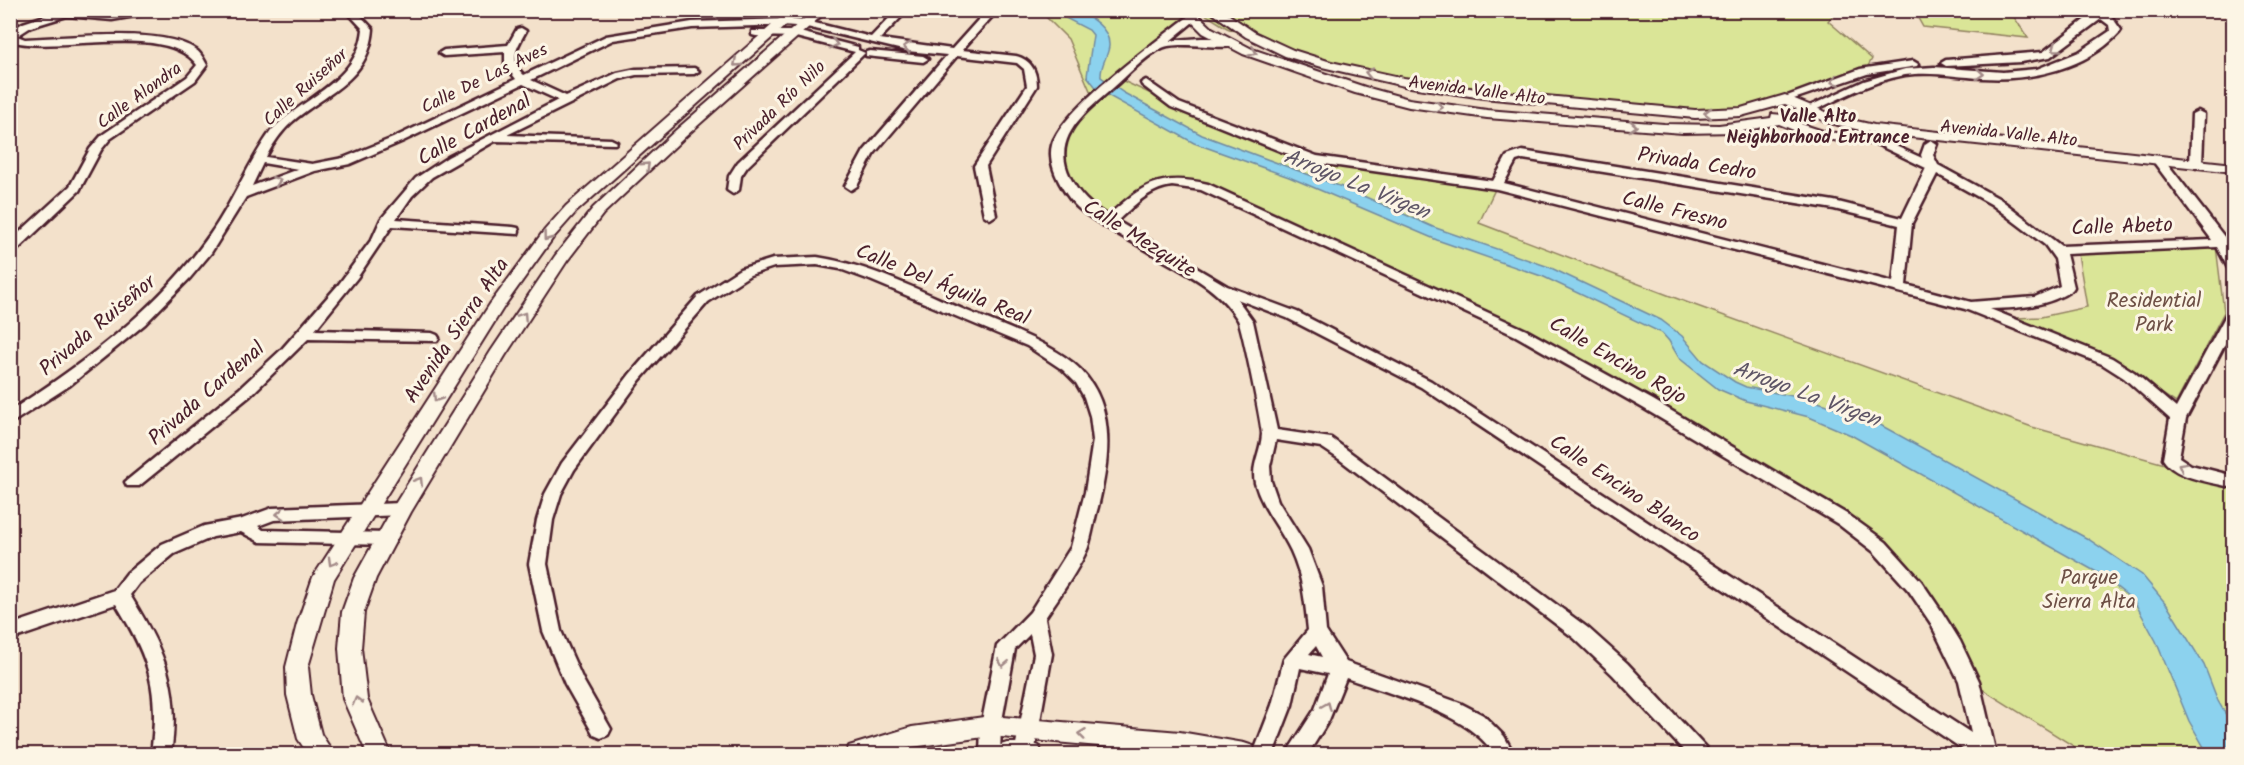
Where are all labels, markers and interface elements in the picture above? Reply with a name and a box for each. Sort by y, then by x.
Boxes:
street label: Calle De Las Aves [416,36,553,123]
one-way arrow [828,36,838,49]
street label: Calle Ruiseñor [257,41,356,134]
one-way arrow [2051,41,2062,52]
one-way arrow [902,42,911,54]
one-way arrow [1246,45,1257,57]
street label: Privada Río Nilo [727,54,833,158]
street label: Calle Alondra [91,55,189,137]
one-way arrow [733,55,744,66]
one-way arrow [1364,67,1374,80]
one-way arrow [1976,67,1985,80]
street label: Avenida Valle Alto [1407,69,1547,114]
one-way arrow [1830,74,1841,87]
street label: Calle Cardenal [412,85,538,175]
one-way arrow [1435,100,1444,112]
district label: Valle Alto Neighborhood Entrance [1727,103,1910,153]
one-way arrow [1703,107,1712,120]
street label: Avenida Valle Alto [1939,113,2079,156]
one-way arrow [1629,119,1638,132]
street label: Privada Cedro [1635,139,1759,190]
water label: Arroyo La Virgen [1278,140,1436,231]
one-way arrow [639,162,650,173]
one-way arrow [271,176,282,189]
street label: Calle Fresno [1618,182,1731,240]
street label: Calle Mezquite [1076,191,1203,288]
street label: Calle Abeto [2071,209,2173,246]
one-way arrow [543,230,554,241]
street label: Calle Del Águila Real [850,235,1034,335]
street label: Avenida Sierra Alta [396,251,518,410]
street label: Privada Ruiseñor [32,266,165,385]
park label: Residential Park [2107,285,2201,342]
street label: Calle Encino Rojo [1542,308,1692,414]
one-way arrow [516,312,528,322]
street label: Privada Cardenal [141,334,273,455]
water label: Arroyo La Virgen [1728,352,1887,439]
one-way arrow [433,391,444,402]
street label: Calle Encino Blanco [1542,426,1706,552]
one-way arrow [2178,462,2188,473]
one-way arrow [412,476,423,487]
one-way arrow [276,507,285,520]
one-way arrow [328,556,340,566]
park label: Parque Sierra Alta [2042,562,2136,619]
one-way arrow [997,657,1010,667]
one-way arrow [351,696,364,706]
one-way arrow [1320,701,1332,712]
one-way arrow [1078,728,1087,741]

